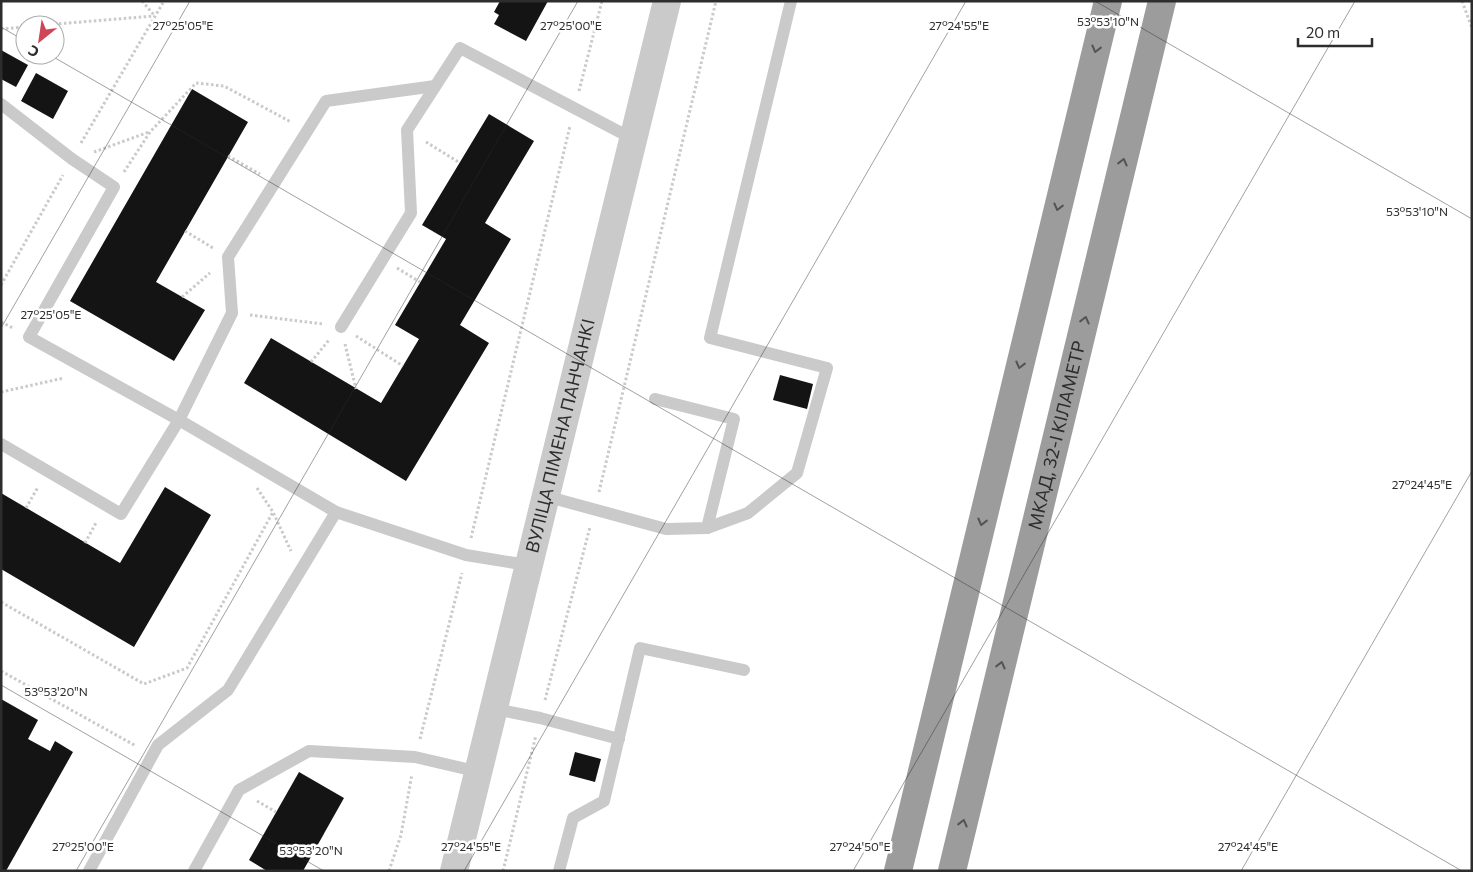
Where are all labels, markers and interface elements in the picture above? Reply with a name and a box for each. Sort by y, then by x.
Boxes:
text: 53°53'10"N [1077,14,1139,28]
north arrow [15,15,65,65]
scale bar [1298,15,1372,47]
text: 27°25'05"E [153,18,213,32]
text: 27°25'00"E [540,18,602,32]
text: 27°24'55"E [929,18,989,32]
text: 20 m [1306,23,1340,41]
text: С [25,42,42,61]
one-way arrow [1092,44,1102,52]
one-way arrow [1117,158,1128,167]
one-way arrow [1053,202,1064,211]
text: 53°53'10"N [1386,204,1448,218]
text: 27°25'05"E [21,307,81,321]
street label: ВУЛІЦА ПІМЕНА ПАНЧАНКІ [520,316,599,555]
one-way arrow [1079,316,1090,325]
street label: МКАД, 32-І КІЛАМЕТР [1023,339,1090,532]
one-way arrow [1015,360,1026,369]
text: 27°24'45"E [1392,477,1452,491]
one-way arrow [977,518,988,527]
one-way arrow [995,661,1006,670]
text: 53°53'20"N [24,684,88,698]
one-way arrow [957,819,968,828]
text: 27°25'00"E [52,839,114,853]
text: 27°24'55"E [441,839,501,853]
text: 27°24'50"E [829,839,891,853]
text: 27°24'45"E [1218,839,1278,853]
text: 53°53'20"N [279,843,343,857]

